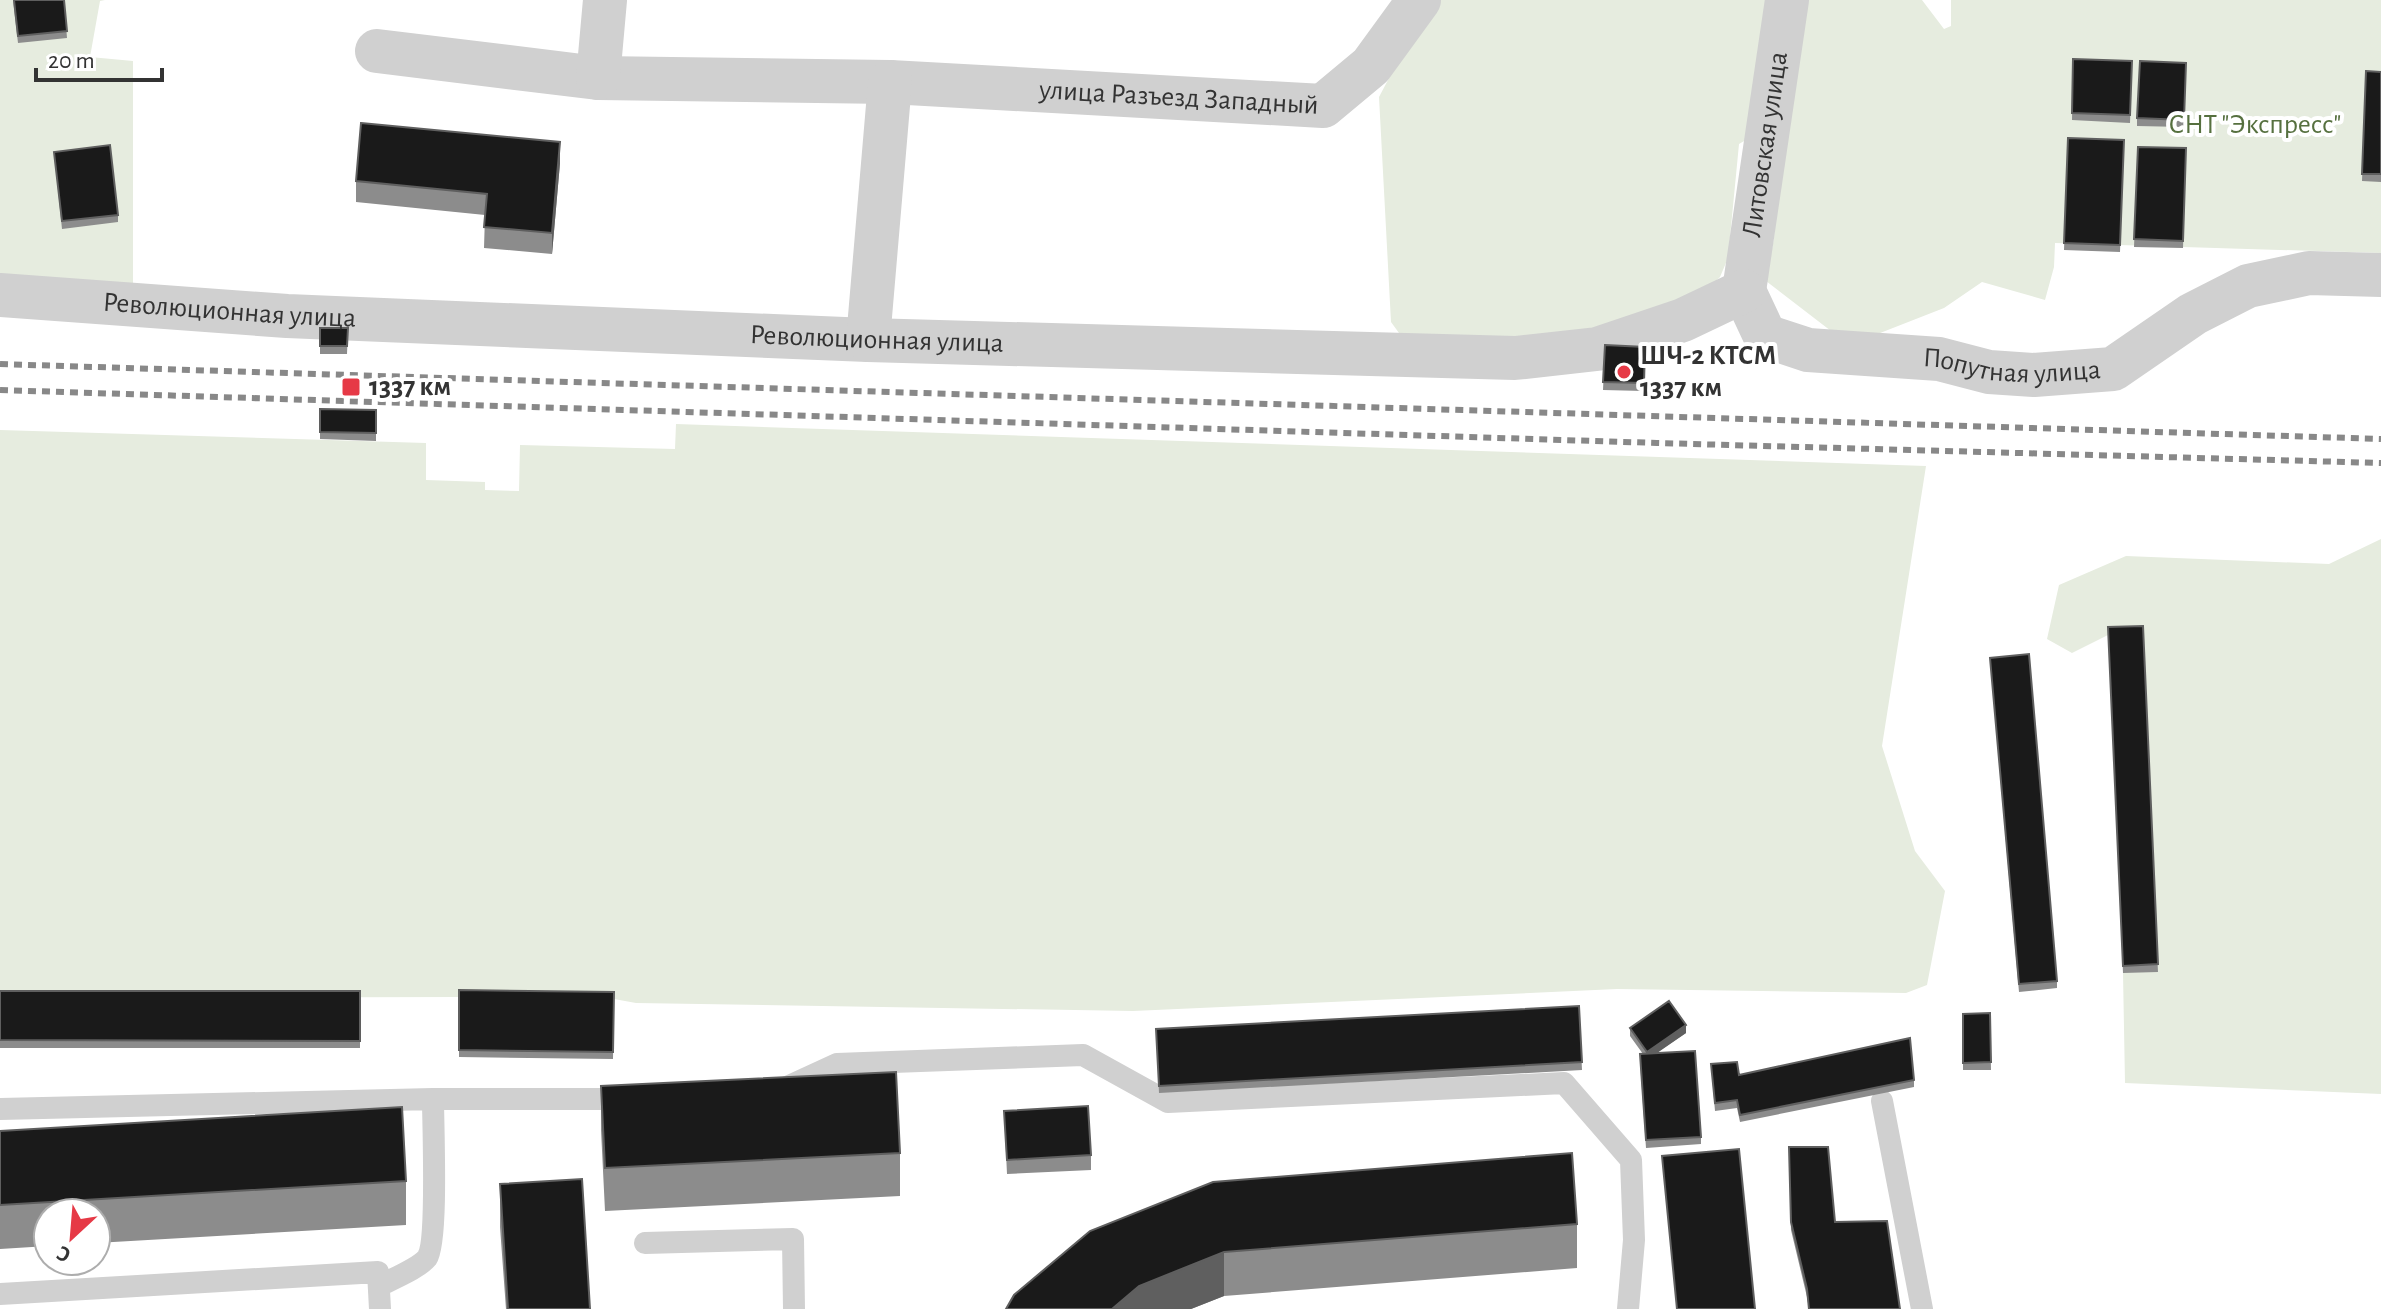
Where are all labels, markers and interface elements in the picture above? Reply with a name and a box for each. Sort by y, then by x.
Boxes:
scale bar [36,32,162,82]
text: 20 m [48,49,95,73]
street label: Литовская улица [1738,50,1793,239]
street label: улица Разъезд Западный [1037,76,1319,120]
park label: СНТ "Экспресс" [2169,111,2341,139]
street label: Революционная улица [102,289,357,333]
street label: Революционная улица [749,321,1004,358]
place label: ШЧ-2 КТСМ 1337 км [1640,342,1777,402]
street label: Попутная улица [1922,344,2102,389]
marker: ШЧ-2 КТСМ 1337 км [1615,363,1633,381]
place label: 1337 км [369,373,451,401]
marker: 1337 км [340,376,362,398]
north arrow [32,1197,112,1277]
text: С [53,1242,74,1267]

